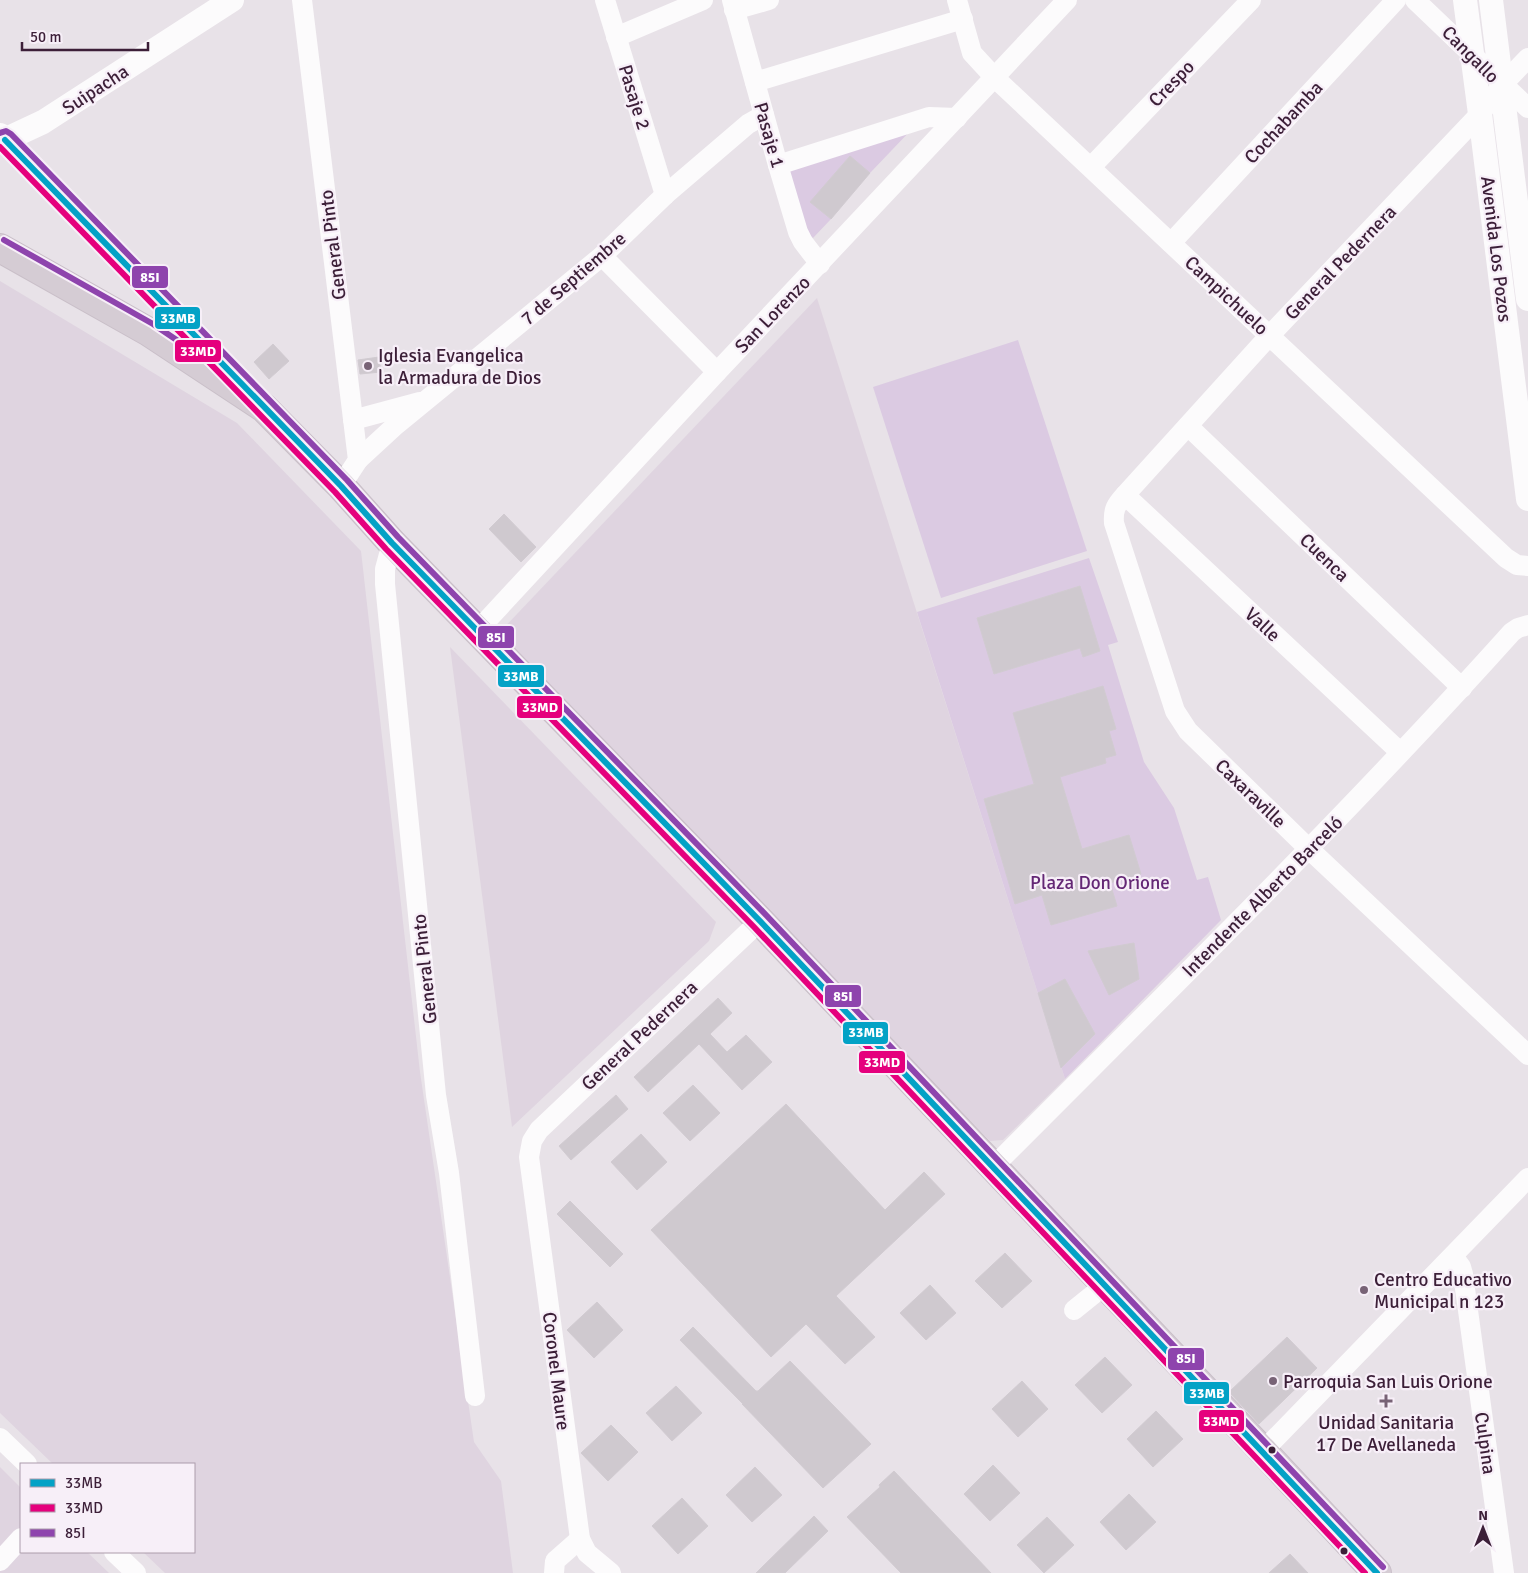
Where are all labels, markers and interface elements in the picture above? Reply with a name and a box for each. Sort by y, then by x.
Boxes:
scale bar [22,20,149,52]
street label: Cangallo [1436,21,1504,89]
text: 50 m [30,28,61,46]
street label: Crespo [1144,55,1200,112]
street label: Suipacha [58,59,133,120]
street label: Pasaje 2 [613,62,655,133]
street label: Cochabamba [1239,76,1328,169]
street label: Pasaje 1 [748,100,790,171]
street label: Avenida Los Pozos [1475,175,1517,323]
street label: General Pinto [314,188,352,301]
street label: General Pedernera [1280,200,1402,325]
street label: 7 de Septiembre [516,227,631,331]
street label: Campichuelo [1179,251,1273,341]
line badge: 85I [131,265,169,289]
text: 85I [140,269,160,286]
street label: San Lorenzo [730,271,816,359]
line badge: 33MB [154,306,201,330]
text: 33MB [160,310,196,327]
line badge: 33MD [174,339,222,363]
text: 33MD [180,343,216,360]
place label: Iglesia Evangelica la Armadura de Dios [378,344,541,390]
marker: Iglesia Evangelica la Armadura de Dios [362,360,374,372]
street label: Cuenca [1294,528,1354,587]
street label: Valle [1239,602,1285,647]
line badge: 85I [477,625,515,649]
text: 85I [486,629,506,646]
line badge: 33MB [497,664,545,688]
text: 33MB [503,668,539,685]
line badge: 33MD [516,695,563,719]
text: 33MD [522,699,558,716]
street label: Caxaraville [1210,754,1291,833]
street label: Intendente Alberto Barceló [1177,811,1348,982]
park label: Plaza Don Orione [1030,871,1170,895]
street label: General Pinto [407,913,443,1025]
street label: General Pedernera [576,976,703,1096]
line badge: 85I [824,984,862,1008]
text: 85I [833,988,853,1005]
line badge: 33MB [842,1021,889,1045]
text: 33MB [848,1024,884,1041]
line badge: 33MD [858,1050,906,1074]
text: 33MD [864,1054,900,1071]
place label: Centro Educativo Municipal n 123 [1374,1268,1512,1314]
marker: Centro Educativo Municipal n 123 [1358,1284,1370,1296]
street label: Coronel Maure [537,1311,575,1432]
line badge: 85I [1167,1347,1205,1371]
text: 85I [1176,1350,1196,1367]
place label: Parroquia San Luis Orione [1283,1370,1493,1394]
marker: Parroquia San Luis Orione [1267,1375,1279,1387]
line badge: 33MB [1183,1381,1230,1405]
text: 33MB [1189,1385,1225,1402]
marker: Unidad Sanitaria 17 De Avellaneda [1379,1394,1393,1408]
line badge: 33MD [1198,1409,1245,1433]
street label: Culpina [1469,1410,1501,1476]
place label: Unidad Sanitaria 17 De Avellaneda [1316,1411,1456,1457]
text: 33MD [1203,1413,1239,1430]
unlabelled marker [1267,1445,1277,1455]
legend [20,1463,195,1553]
text: 33MB [65,1474,102,1492]
text: 33MD [65,1499,103,1517]
north arrow [1458,1503,1508,1553]
text: N [1478,1507,1488,1524]
text: 85I [65,1524,86,1542]
unlabelled marker [1339,1546,1349,1556]

